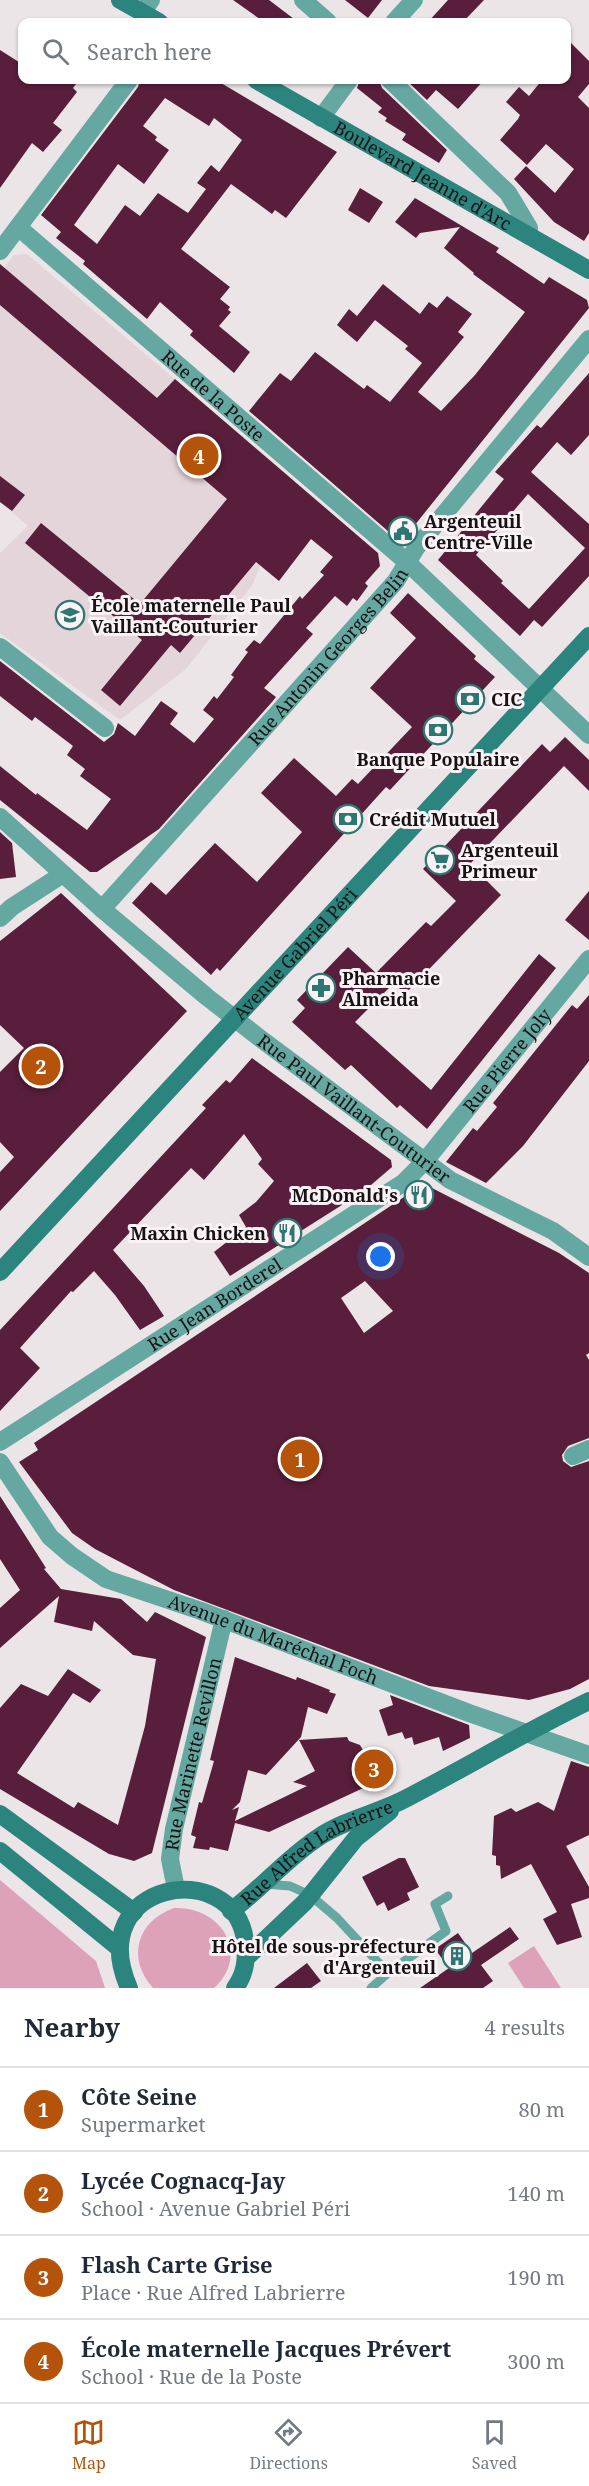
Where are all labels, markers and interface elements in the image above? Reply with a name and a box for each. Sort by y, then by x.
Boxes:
search box [18,18,571,84]
icon: search [39,35,72,68]
text: Search here [87,36,212,66]
street label: Boulevard Jeanne d'Arc [329,115,516,235]
street label: Rue de la Poste [157,344,270,447]
pin: 4 [180,434,218,478]
place label: Argenteuil Centre-Ville [424,509,533,554]
public building icon: Argenteuil Centre-Ville [387,515,419,547]
street label: Rue Antonin Georges Belin [242,563,414,750]
place label: École maternelle Paul Vaillant-Couturier [91,593,291,638]
school or university icon: École maternelle Paul Vaillant-Couturier [54,599,86,631]
bank icon: CIC [454,683,486,715]
place label: CIC [491,687,522,711]
bank icon: Banque Populaire [422,714,454,746]
place label: Banque Populaire [357,747,519,771]
bank icon: Crédit Mutuel [332,803,364,835]
place label: Crédit Mutuel [369,807,496,831]
place label: Argenteuil Primeur [461,838,559,883]
supermarket icon: Argenteuil Primeur [424,844,456,876]
street label: Avenue Gabriel Péri [228,882,362,1025]
place label: Pharmacie Almeida [342,966,440,1011]
pharmacy icon: Pharmacie Almeida [305,972,337,1004]
street label: Rue Pierre Joly [457,1002,557,1117]
street label: Rue Paul Vaillant-Couturier [253,1029,456,1189]
pin: 2 [22,1044,60,1088]
restaurant icon: McDonald's [403,1179,435,1211]
place label: McDonald's [292,1183,398,1207]
restaurant icon: Maxin Chicken [271,1217,303,1249]
place label: Maxin Chicken [130,1221,266,1245]
your location [366,1242,395,1271]
street label: Rue Jean Borderel [143,1252,287,1356]
pin: 1 [280,1436,320,1482]
street label: Avenue du Maréchal Foch [165,1589,382,1689]
street label: Rue Marinette Revillon [159,1655,227,1852]
pin: 3 [354,1746,394,1792]
street label: Rue Alfred Labrierre [235,1794,396,1911]
place label: Hôtel de sous-préfecture d'Argenteuil [212,1934,437,1979]
building icon: Hôtel de sous-préfecture d'Argenteuil [441,1940,473,1972]
text: Nearby [24,2009,120,2045]
text: 4 results [485,2014,565,2041]
text: Côte Seine [81,2081,197,2111]
text: 1 [38,2096,49,2123]
text: 80 m [519,2096,565,2123]
text: Supermarket [81,2111,206,2138]
text: Lycée Cognacq-Jay [81,2165,285,2195]
text: 2 [38,2180,49,2207]
text: 140 m [507,2180,565,2207]
text: School · Avenue Gabriel Péri [81,2195,350,2222]
text: Flash Carte Grise [81,2249,273,2279]
text: 3 [38,2264,49,2291]
text: 190 m [507,2264,565,2291]
text: Place · Rue Alfred Labrierre [81,2279,346,2306]
text: École maternelle Jacques Prévert [81,2333,451,2363]
text: 4 [38,2348,49,2375]
text: 300 m [507,2348,565,2375]
text: School · Rue de la Poste [81,2363,302,2390]
tab: Map [72,2416,106,2474]
tab: Directions [250,2416,328,2474]
tab: Saved [472,2416,517,2474]

